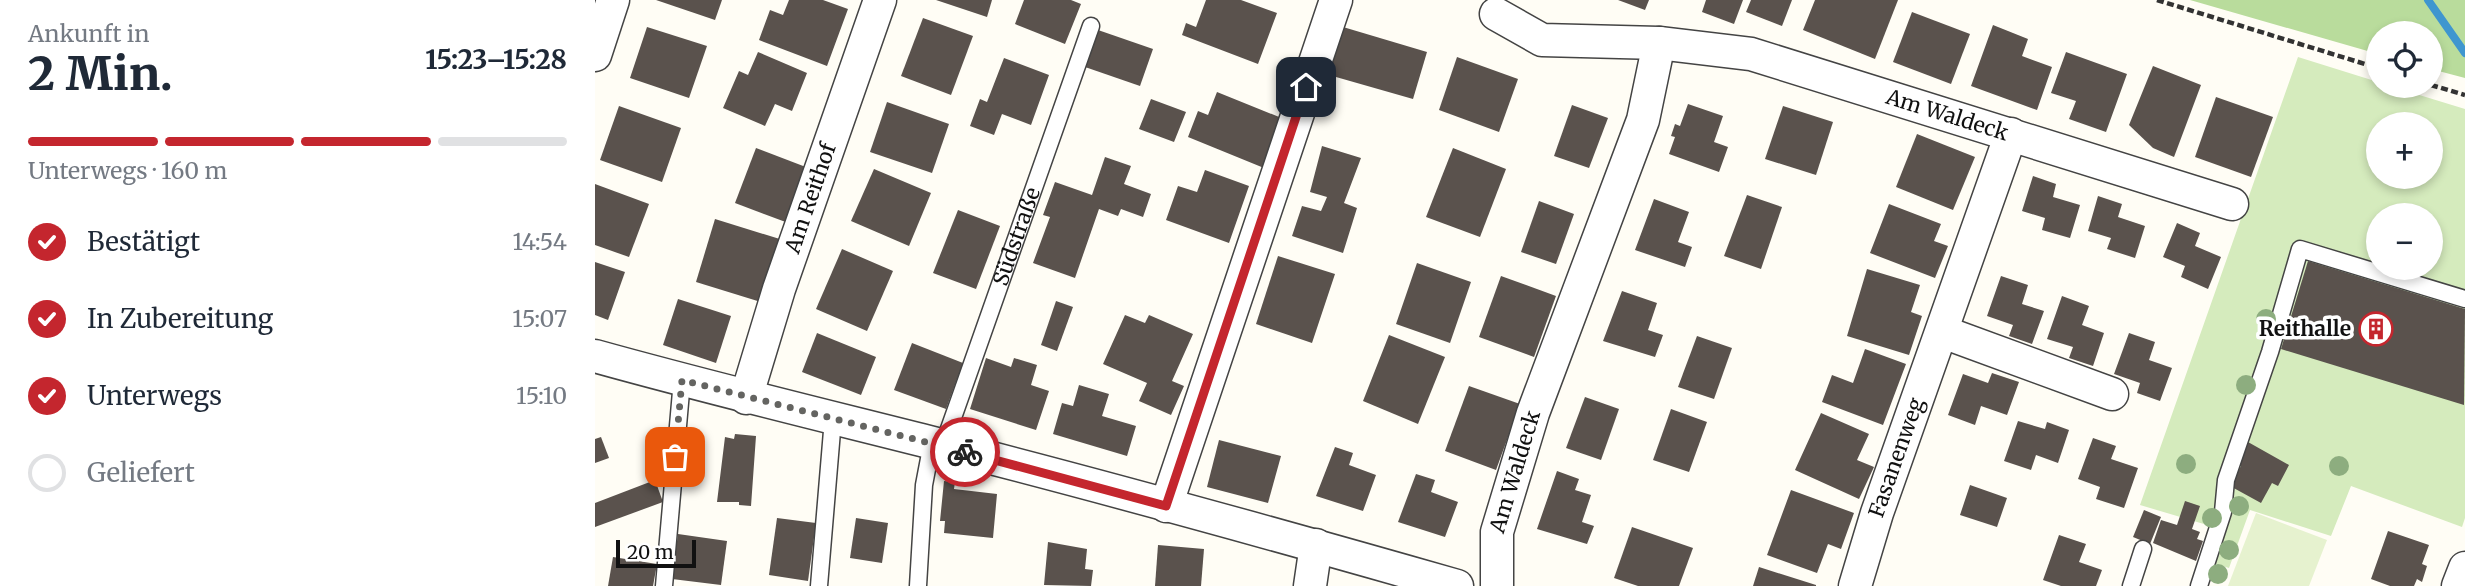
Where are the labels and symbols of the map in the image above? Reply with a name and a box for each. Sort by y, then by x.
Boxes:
pin [1276,57,1336,117]
street label: Am Waldeck [1882,83,2012,147]
street label: Am Reithof [778,139,842,258]
street label: Südstraße [987,184,1046,289]
building icon: Reithalle [2357,310,2395,348]
place label: Reithalle [2259,315,2351,342]
street label: Fasanenweg [1863,394,1930,521]
street label: Am Waldeck [1483,406,1546,537]
courier [930,417,1000,487]
pin [645,427,705,487]
scale bar [616,537,697,569]

